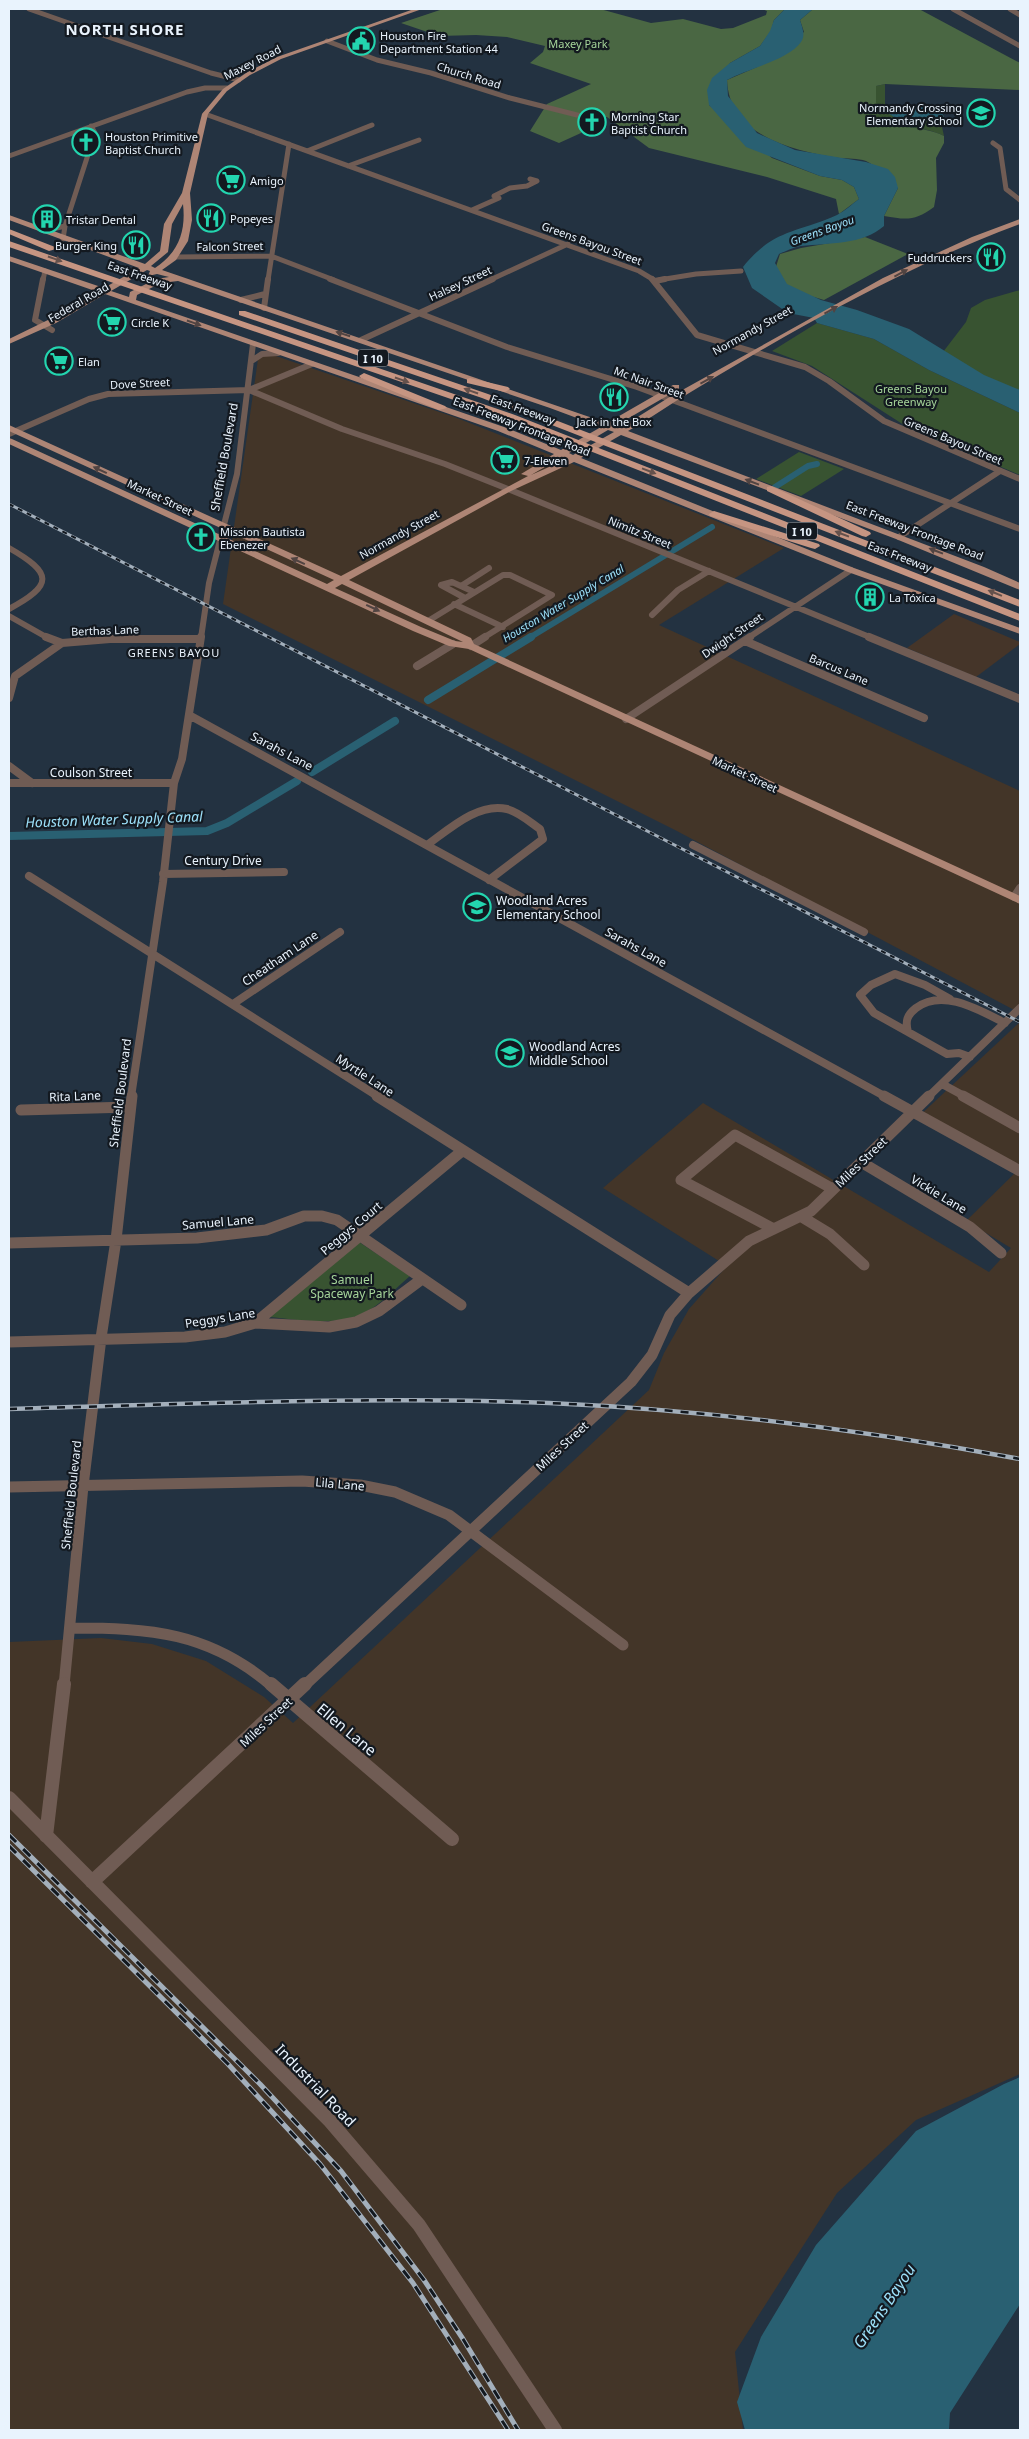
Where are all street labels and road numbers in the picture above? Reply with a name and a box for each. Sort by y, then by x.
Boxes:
street label: Maxey Road [221,41,283,83]
street label: Church Road [435,58,503,92]
street label: Greens Bayou Street [540,218,644,268]
street label: Falcon Street [196,238,264,254]
street label: East Freeway [106,257,174,293]
street label: Halsey Street [426,262,494,304]
street label: Federal Road [45,279,111,325]
street label: Normandy Street [710,302,794,358]
road number: I 10 [358,349,388,366]
street label: Mc Nair Street [612,362,686,402]
street label: Dove Street [110,374,170,392]
street label: East Freeway [489,390,557,428]
street label: East Freeway Frontage Road [451,393,593,459]
street label: Sheffield Boulevard [206,402,242,512]
street label: Greens Bayou Street [901,412,1005,468]
street label: Market Street [125,475,195,519]
street label: East Freeway Frontage Road [845,498,985,562]
street label: Normandy Street [357,506,441,562]
street label: Nimitz Street [606,512,674,552]
road number: I 10 [787,522,817,540]
street label: East Freeway [866,538,934,574]
street label: Dwight Street [699,609,765,661]
street label: Berthas Lane [71,621,139,639]
street label: Barcus Lane [807,650,871,688]
street label: Sarahs Lane [248,727,316,775]
street label: Market Street [710,752,780,796]
street label: Coulson Street [50,764,133,781]
street label: Century Drive [184,852,262,869]
street label: Sarahs Lane [602,923,670,971]
street label: Cheatham Lane [239,926,322,990]
street label: Sheffield Boulevard [105,1038,135,1148]
street label: Myrtle Lane [332,1050,398,1100]
street label: Rita Lane [49,1087,101,1105]
street label: Miles Street [831,1132,891,1191]
street label: Vickie Lane [908,1171,970,1218]
street label: Peggys Court [317,1197,386,1259]
street label: Samuel Lane [181,1210,255,1234]
street label: Peggys Lane [184,1304,257,1332]
street label: Miles Street [532,1417,592,1475]
street label: Sheffield Boulevard [57,1440,85,1550]
street label: Lila Lane [315,1473,366,1495]
street label: Miles Street [236,1693,296,1751]
street label: Ellen Lane [313,1698,381,1760]
street label: Industrial Road [271,2039,361,2131]

